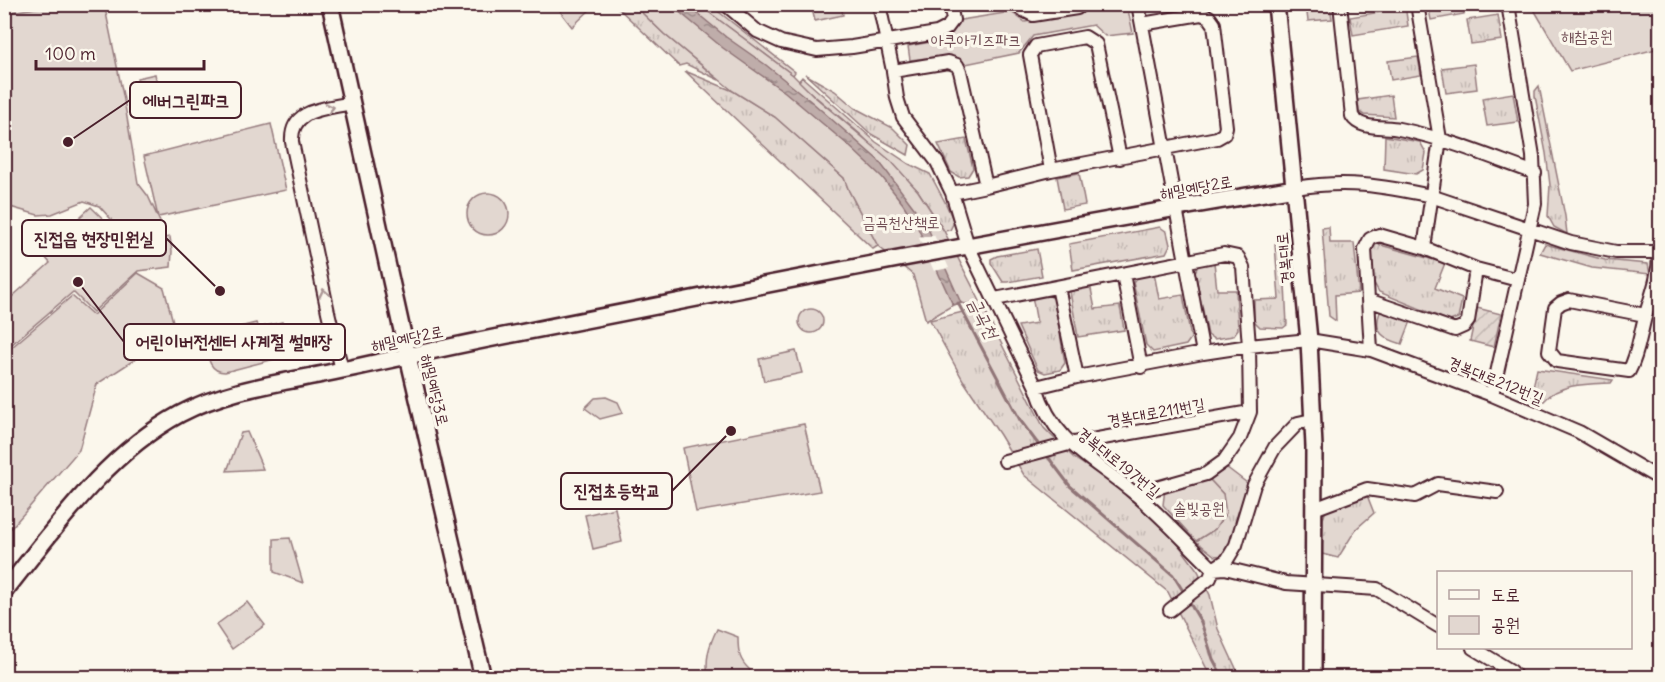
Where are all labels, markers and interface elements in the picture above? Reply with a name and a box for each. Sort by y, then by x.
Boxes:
park label: 해참공원 [1561,26,1613,46]
park label: 아쿠아키즈파크 [931,30,1021,50]
scale bar [36,33,204,71]
text: 100 m [45,42,96,65]
callout: 에버그린파크 [130,82,241,118]
text: 에버그린파크 [143,89,229,112]
one-way arrow [325,102,335,115]
street label: 해밀예당2로 [1158,171,1234,203]
park label: 금곡천산책로 [862,212,940,232]
callout: 진접읍 현장민원실 [22,220,166,256]
text: 진접읍 현장민원실 [34,227,155,250]
street label: 경복대로 [1271,231,1297,285]
one-way arrow [318,288,331,298]
water label: 금곡천 [963,293,1004,344]
street label: 해밀예당2로 [369,321,445,355]
callout: 어린이버전센터 사계절 썰매장 [124,324,345,360]
text: 어린이버전센터 사계절 썰매장 [136,330,333,353]
street label: 해밀예당3로 [416,352,454,428]
street label: 경복대로212번길 [1445,352,1547,408]
street label: 경복대로211번길 [1106,394,1206,430]
street label: 경복대로197번길 [1074,423,1164,502]
callout: 진접초등학교 [561,473,672,509]
text: 진접초등학교 [574,479,660,502]
park label: 솔빛공원 [1173,498,1225,518]
legend [1437,571,1632,649]
text: 도로 [1491,583,1520,606]
text: 공원 [1491,613,1520,636]

